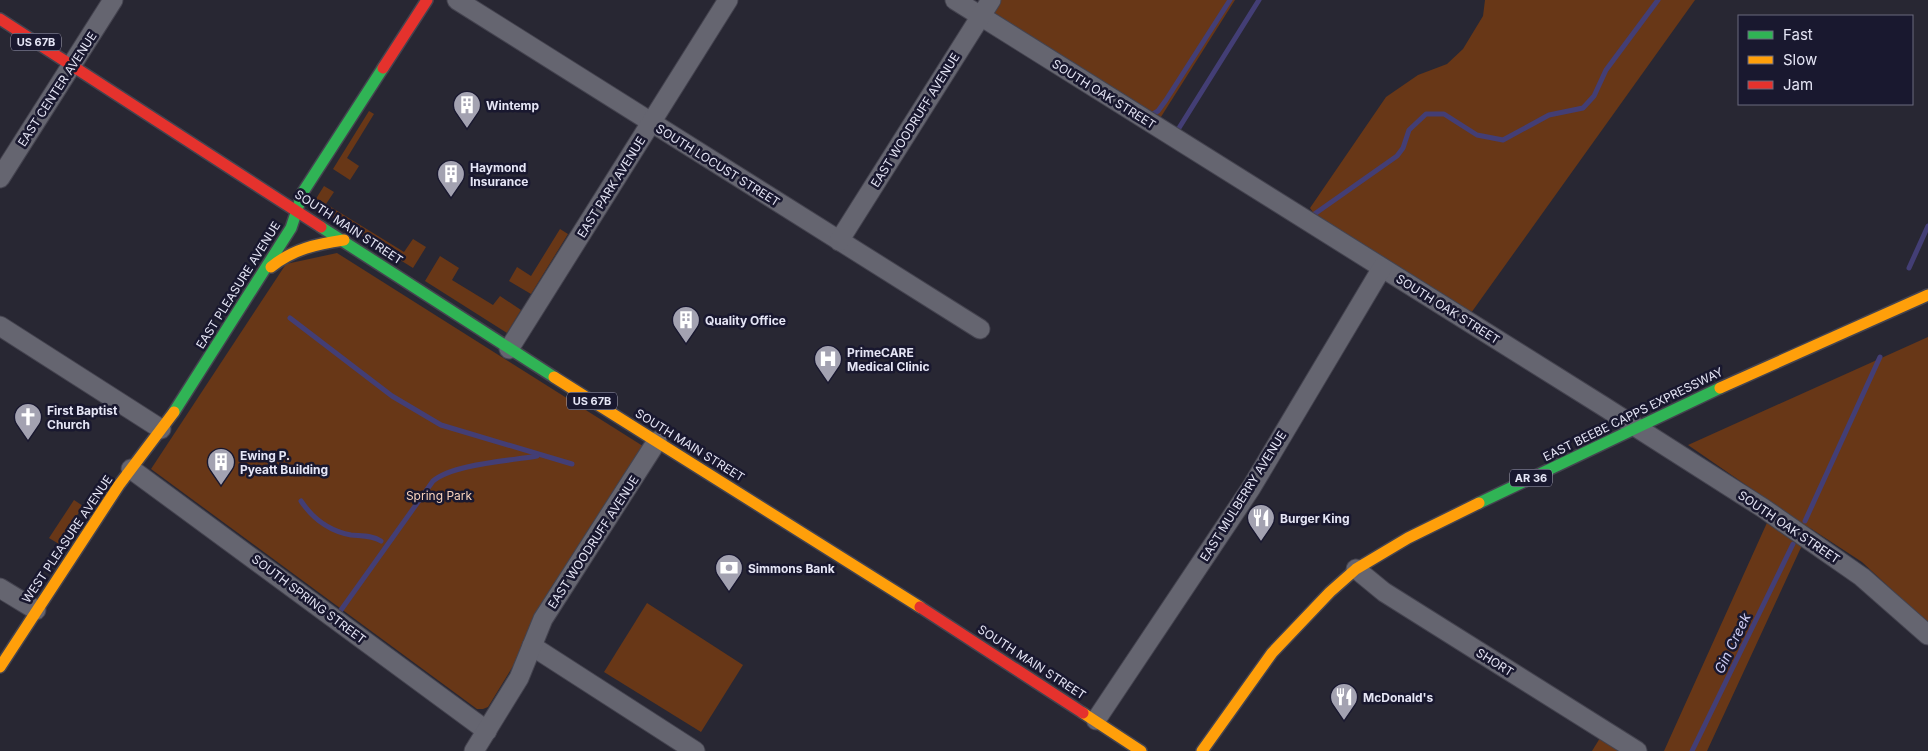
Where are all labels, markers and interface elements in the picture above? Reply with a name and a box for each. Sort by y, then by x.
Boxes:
legend [1738,15,1913,105]
text: Fast [1783,25,1813,44]
street label: EAST CENTER AVENUE [14,29,100,149]
road number: US 67B [11,34,61,51]
street label: EAST WOODRUFF AVENUE [867,50,963,190]
text: Slow [1783,50,1817,69]
street label: SOUTH OAK STREET [1049,56,1159,132]
text: Jam [1783,75,1813,94]
building icon: Wintemp [452,90,482,129]
place label: Wintemp [486,98,540,113]
street label: SOUTH LOCUST STREET [653,121,783,209]
street label: EAST PARK AVENUE [574,134,648,240]
building icon: Haymond Insurance [436,159,466,198]
place label: Haymond Insurance [470,160,528,189]
street label: SOUTH MAIN STREET [292,186,406,268]
street label: EAST PLEASURE AVENUE [193,219,283,351]
street label: SOUTH OAK STREET [1393,271,1503,347]
building icon: Quality Office [671,305,701,344]
place label: Quality Office [705,313,786,328]
hospital icon: PrimeCARE Medical Clinic [813,344,843,383]
place label: PrimeCARE Medical Clinic [847,345,930,374]
street label: EAST BEEBE CAPPS EXPRESSWAY [1541,364,1725,464]
road number: US 67B [567,392,617,410]
church icon: First Baptist Church [13,402,43,441]
place label: First Baptist Church [47,403,118,432]
street label: SOUTH MAIN STREET [633,405,748,485]
street label: EAST MULBERRY AVENUE [1197,428,1289,564]
building icon: Ewing P. Pyeatt Building [206,447,236,486]
place label: Ewing P. Pyeatt Building [240,448,328,477]
road number: AR 36 [1510,469,1552,486]
street label: WEST PLEASURE AVENUE [19,472,115,606]
street label: EAST WOODRUFF AVENUE [544,473,642,611]
street label: SOUTH OAK STREET [1735,487,1843,567]
park label: Spring Park [406,488,472,503]
restaurant icon: Burger King [1246,503,1276,542]
place label: Burger King [1280,511,1350,526]
street label: SOUTH SPRING STREET [249,551,369,647]
bank icon: Simmons Bank [714,553,744,592]
place label: Simmons Bank [748,561,835,576]
water label: Gin Creek [1710,610,1754,676]
street label: SOUTH MAIN STREET [975,621,1089,703]
street label: SHORT [1474,645,1517,679]
restaurant icon: McDonald's [1329,682,1359,721]
place label: McDonald's [1363,690,1433,705]

